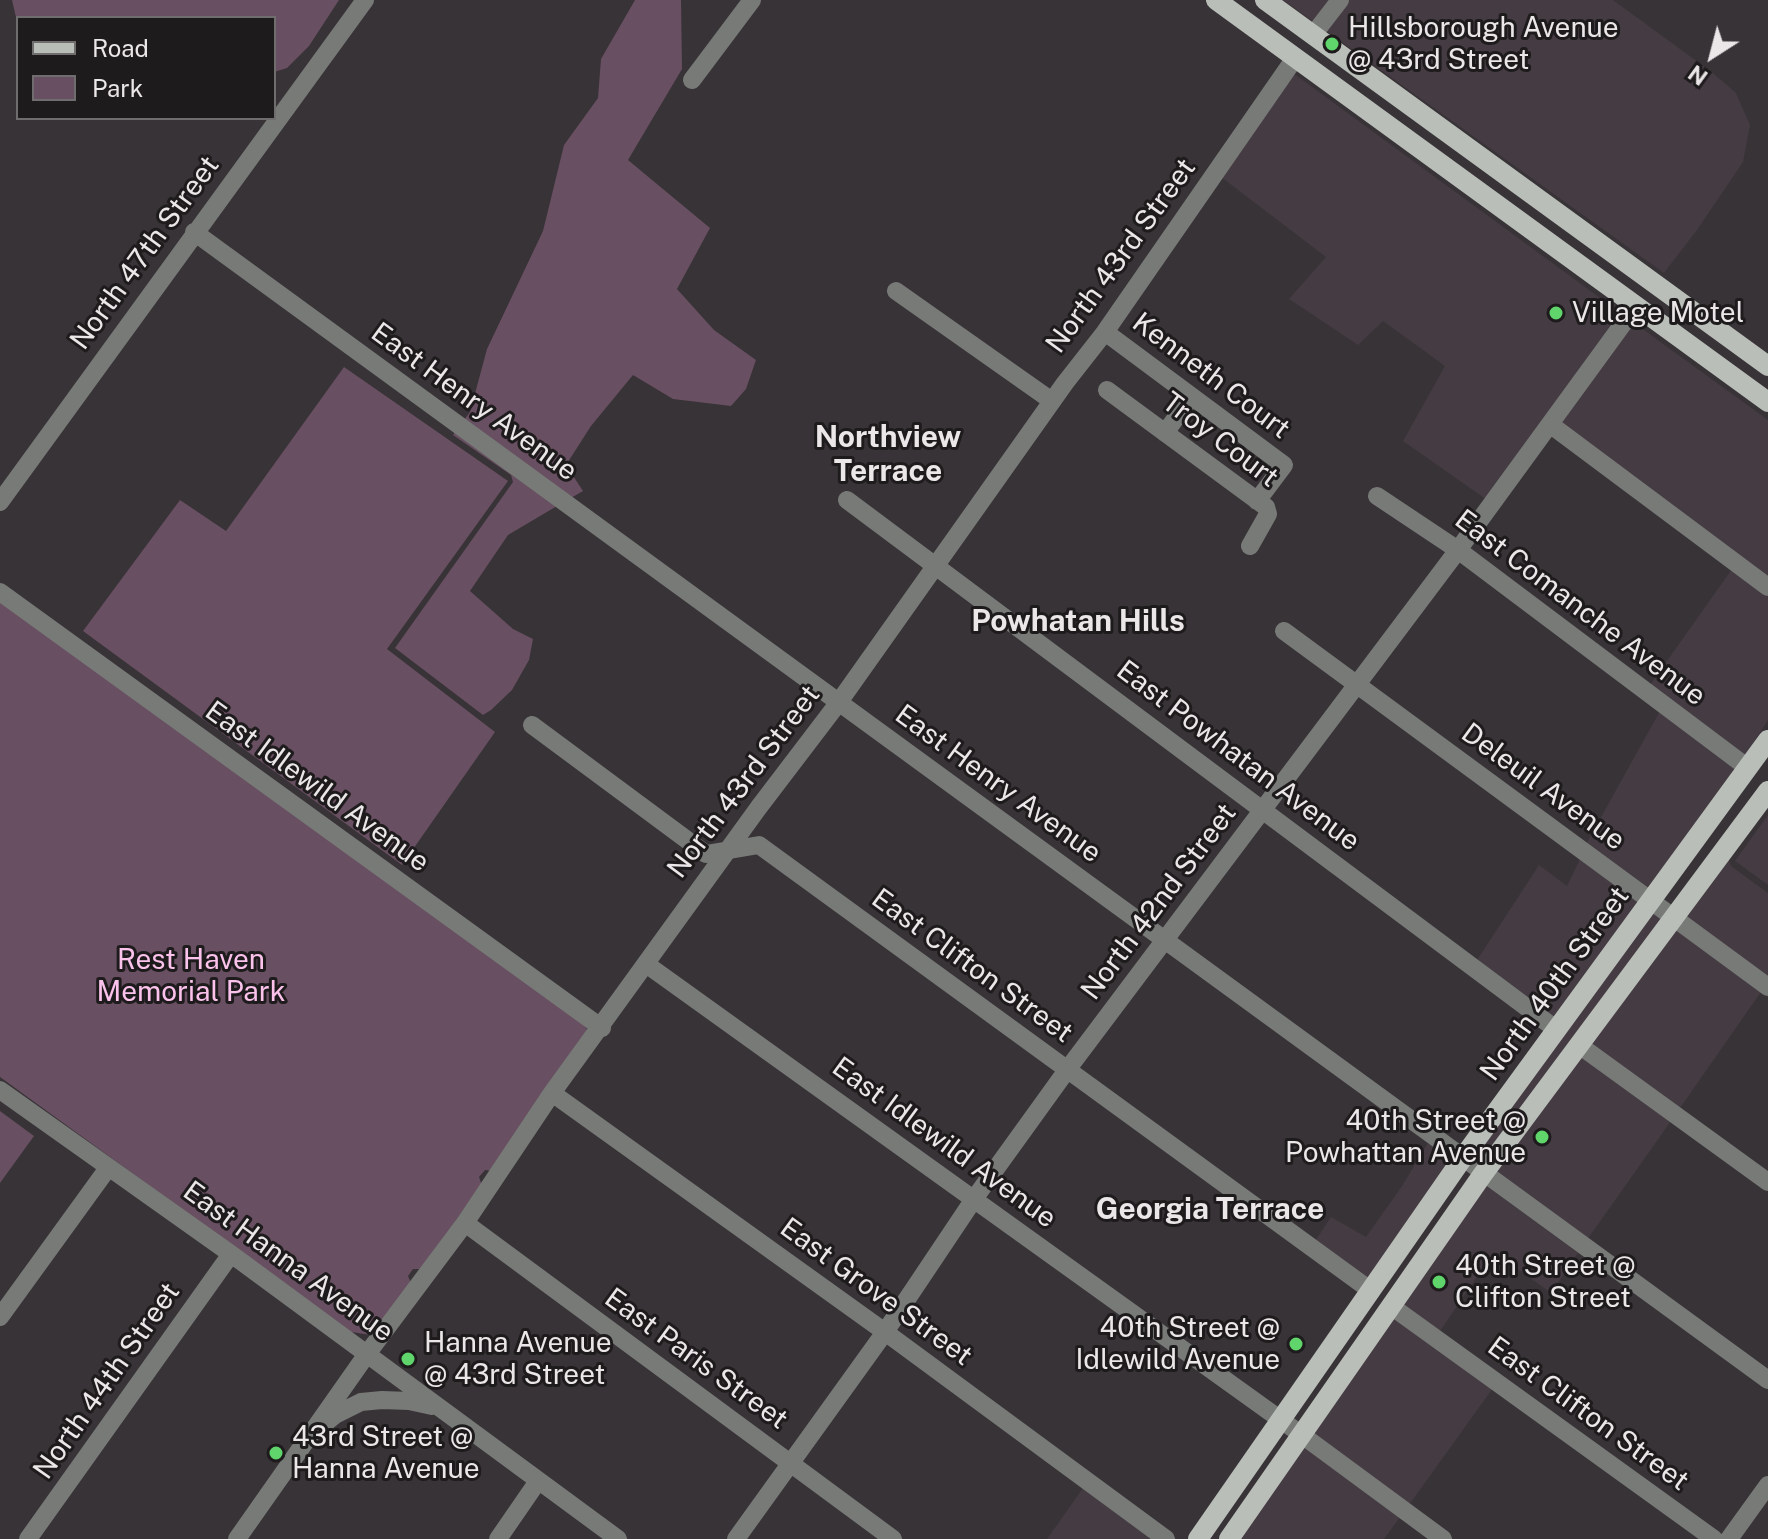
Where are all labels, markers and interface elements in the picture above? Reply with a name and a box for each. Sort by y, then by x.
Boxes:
place label: Hillsborough Avenue @ 43rd Street [1348,11,1619,77]
legend [16,16,276,120]
north arrow [1672,16,1752,96]
text: Road [92,34,149,62]
marker: Hillsborough Avenue @ 43rd Street [1323,35,1341,53]
text: N [1683,60,1712,91]
text: Park [92,74,143,102]
street label: North 47th Street [63,150,227,356]
street label: North 43rd Street [1039,152,1203,360]
place label: Village Motel [1572,296,1744,330]
marker: Village Motel [1547,304,1565,322]
street label: Kenneth Court [1126,306,1296,446]
street label: East Henry Avenue [364,316,584,488]
street label: Troy Court [1155,385,1285,495]
district label: Northview Terrace [815,420,961,490]
street label: East Comanche Avenue [1448,503,1712,713]
district label: Powhatan Hills [971,604,1185,640]
street label: East Powhatan Avenue [1110,654,1366,858]
street label: North 43rd Street [661,679,827,885]
street label: East Idlewild Avenue [198,694,436,880]
street label: East Henry Avenue [888,698,1108,870]
street label: Deleuil Avenue [1455,716,1631,858]
street label: North 42nd Street [1074,797,1244,1007]
street label: North 40th Street [1473,880,1637,1088]
street label: East Clifton Street [865,882,1079,1050]
park label: Rest Haven Memorial Park [97,943,285,1009]
street label: East Idlewild Avenue [825,1050,1063,1236]
place label: 40th Street @ Powhattan Avenue [1285,1104,1526,1170]
marker: 40th Street @ Powhattan Avenue [1533,1128,1551,1146]
street label: East Hanna Avenue [176,1174,400,1350]
district label: Georgia Terrace [1096,1192,1324,1228]
street label: East Grove Street [773,1211,979,1373]
place label: 40th Street @ Clifton Street [1455,1249,1635,1315]
marker: 40th Street @ Clifton Street [1430,1273,1448,1291]
street label: North 44th Street [27,1276,187,1486]
street label: East Paris Street [598,1281,794,1437]
place label: 40th Street @ Idlewild Avenue [1076,1311,1280,1377]
place label: Hanna Avenue @ 43rd Street [424,1326,612,1392]
street label: East Clifton Street [1481,1330,1695,1498]
marker: 40th Street @ Idlewild Avenue [1287,1335,1305,1353]
marker: Hanna Avenue @ 43rd Street [399,1350,417,1368]
place label: 43rd Street @ Hanna Avenue [292,1420,480,1486]
marker: 43rd Street @ Hanna Avenue [267,1444,285,1462]

